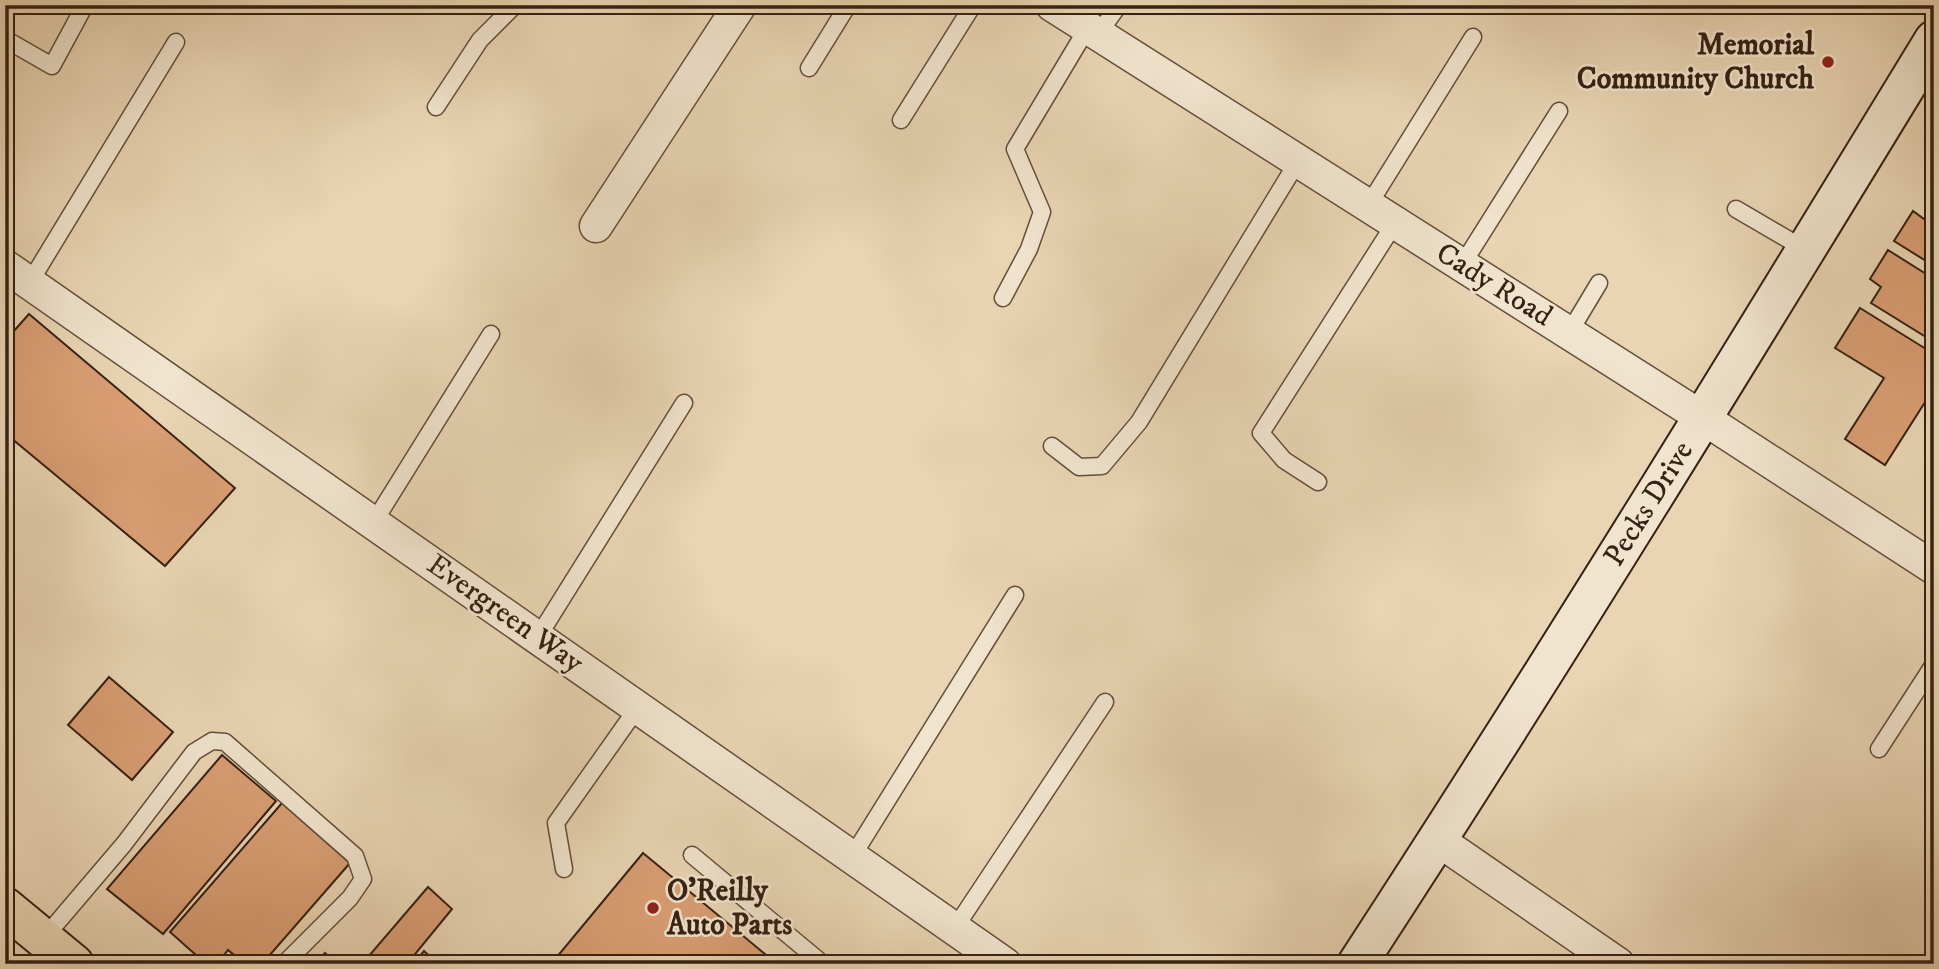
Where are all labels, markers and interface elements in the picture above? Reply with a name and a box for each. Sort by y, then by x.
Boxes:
place label: Memorial Community Church [1577,27,1815,98]
marker: Memorial Community Church [1820,54,1836,70]
street label: Cady Road [1429,235,1559,335]
street label: Pecks Drive [1596,435,1702,573]
street label: Evergreen Way [420,546,591,682]
place label: O'Reilly Auto Parts [666,873,792,944]
marker: O'Reilly Auto Parts [645,900,661,916]

